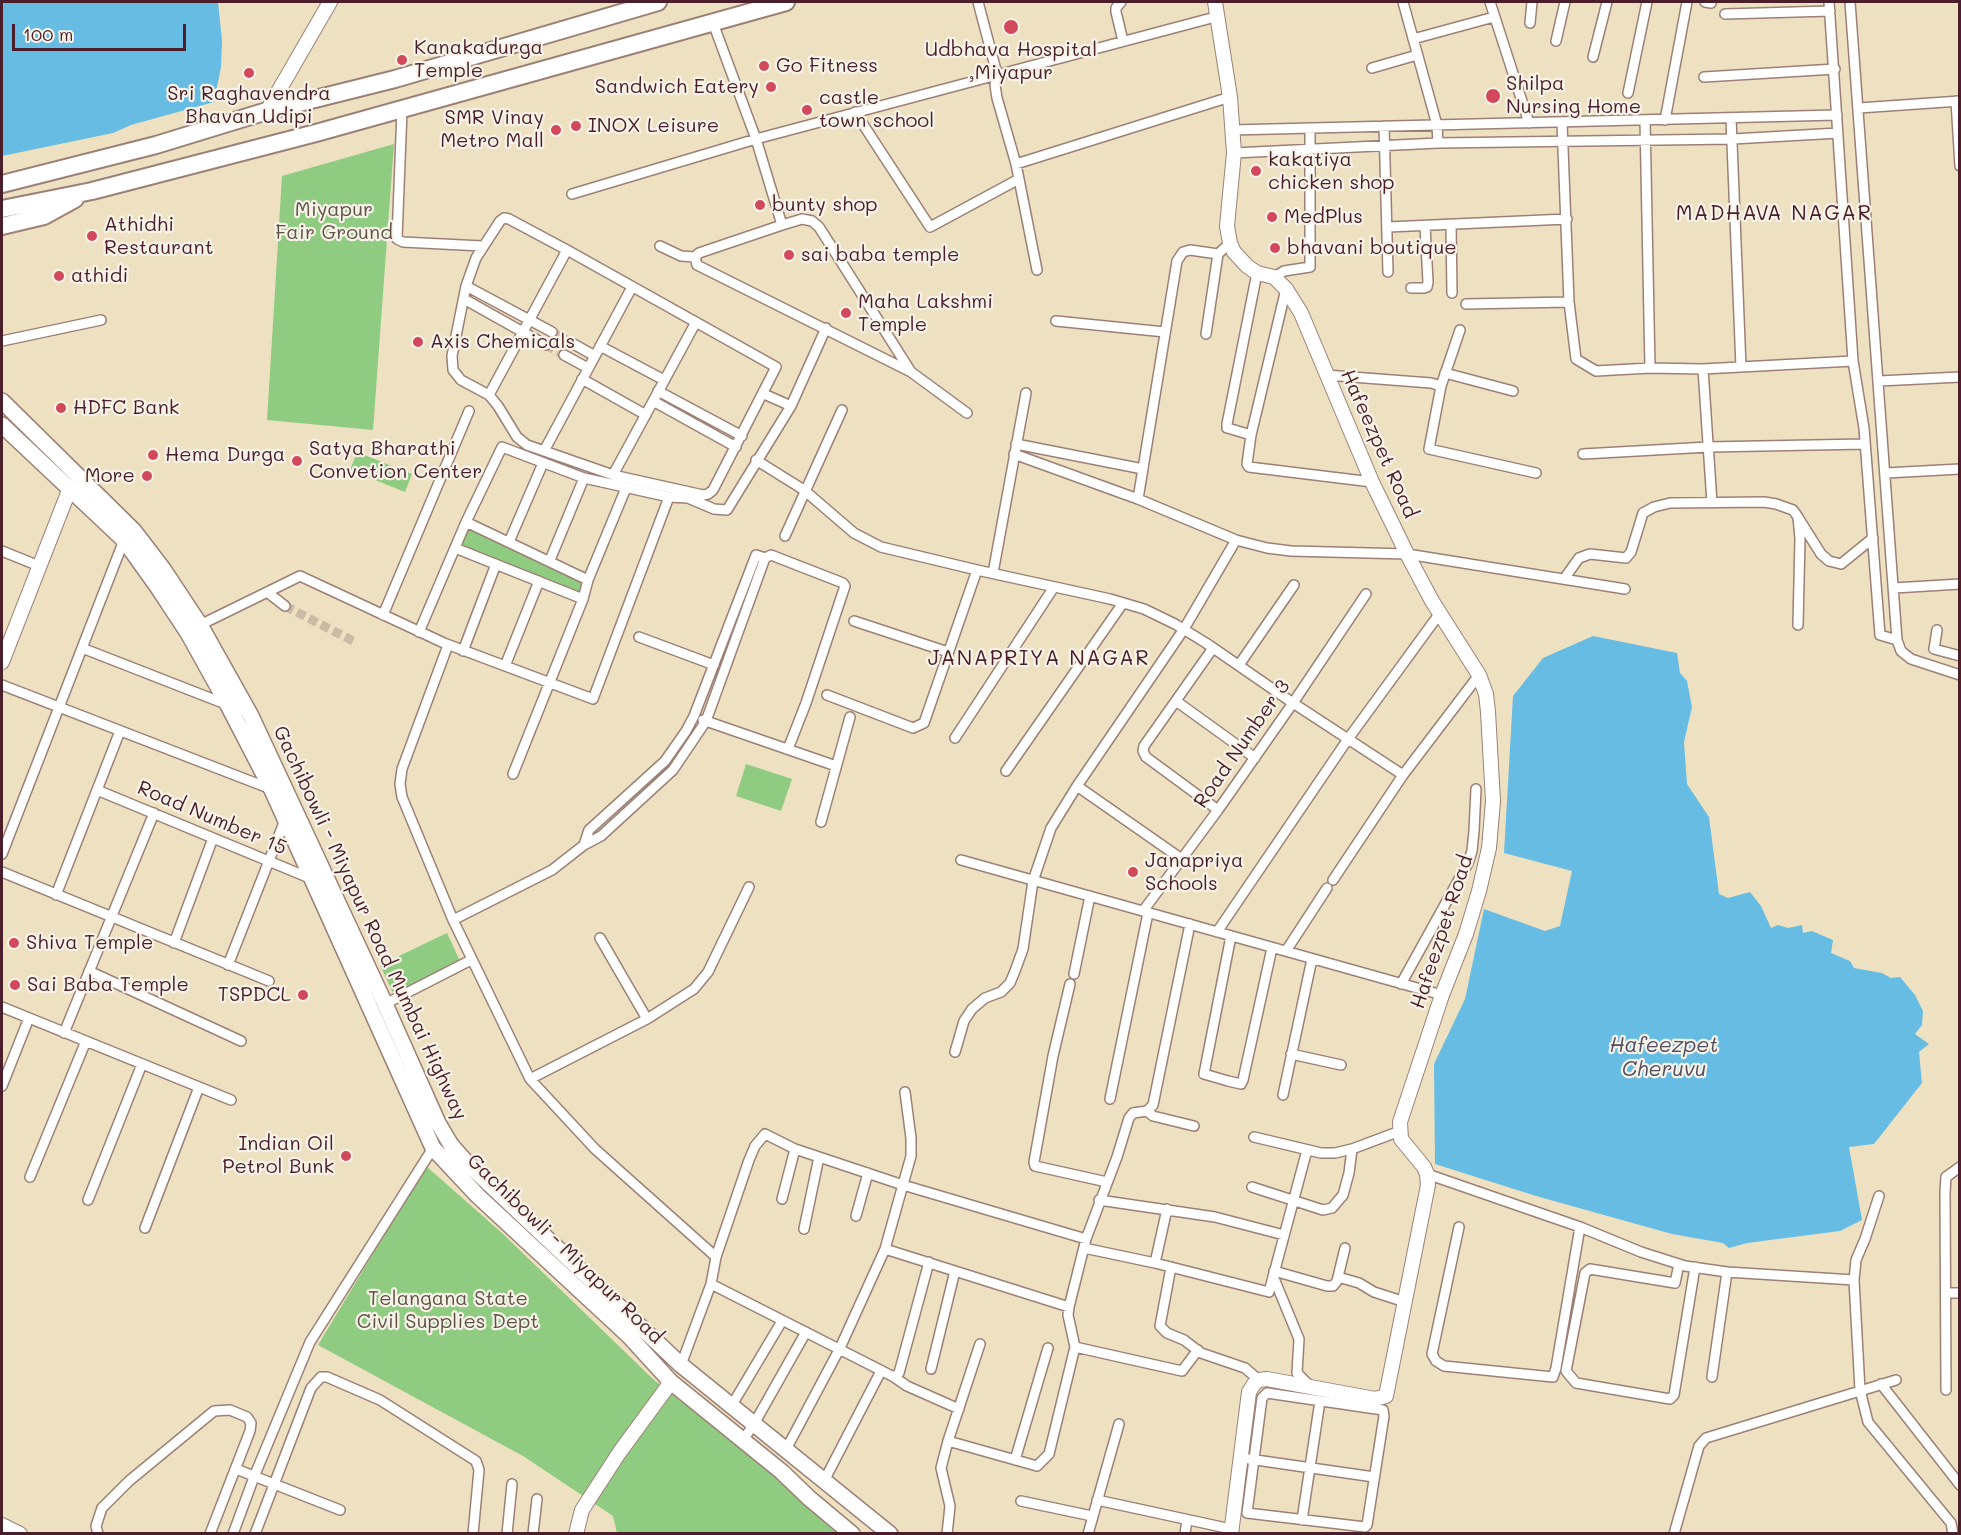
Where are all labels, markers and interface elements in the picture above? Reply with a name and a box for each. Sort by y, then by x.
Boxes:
scale bar [15,12,189,50]
marker: Udbhava Hospital ,Miyapur [1002,18,1020,36]
text: 100 m [23,22,73,46]
place label: Kanakadurga Temple [414,36,543,83]
place label: Udbhava Hospital ,Miyapur [925,38,1097,85]
marker: Kanakadurga Temple [395,53,409,67]
place label: Go Fitness [776,54,878,78]
marker: Go Fitness [757,59,771,73]
marker: Sri Raghavendra Bhavan Udipi [242,66,256,80]
place label: Shilpa Nursing Home [1506,72,1641,119]
place label: Sandwich Eatery [595,75,759,99]
marker: Sandwich Eatery [764,80,778,94]
place label: Sri Raghavendra Bhavan Udipi [167,82,331,129]
place label: castle town school [819,86,934,133]
marker: Shilpa Nursing Home [1484,87,1502,105]
marker: castle town school [800,103,814,117]
place label: SMR Vinay Metro Mall [440,106,544,153]
place label: INOX Leisure [588,114,719,138]
marker: INOX Leisure [569,119,583,133]
marker: SMR Vinay Metro Mall [549,123,563,137]
place label: kakatiya chicken shop [1268,148,1395,195]
marker: kakatiya chicken shop [1249,164,1263,178]
place label: bunty shop [772,193,878,217]
park label: Miyapur Fair Ground [275,198,393,245]
marker: bunty shop [753,198,767,212]
district label: MADHAVA NAGAR [1676,201,1872,227]
place label: MedPlus [1284,205,1363,229]
marker: MedPlus [1265,210,1279,224]
place label: Athidhi Restaurant [104,213,213,260]
marker: Athidhi Restaurant [85,229,99,243]
place label: bhavani boutique [1287,236,1457,260]
marker: bhavani boutique [1268,241,1282,255]
place label: sai baba temple [801,243,959,267]
marker: sai baba temple [782,248,796,262]
place label: athidi [71,264,128,288]
marker: athidi [52,269,66,283]
place label: Maha Lakshmi Temple [858,290,993,337]
marker: Maha Lakshmi Temple [839,306,853,320]
place label: Axis Chemicals [430,330,575,354]
marker: Axis Chemicals [411,335,425,349]
street label: Hafeezpet Road [1335,366,1423,522]
place label: HDFC Bank [73,396,179,420]
marker: HDFC Bank [54,401,68,415]
place label: Satya Bharathi Convetion Center [309,437,482,484]
place label: Hema Durga [165,443,285,467]
marker: Hema Durga [146,448,160,462]
marker: Satya Bharathi Convetion Center [290,454,304,468]
place label: More [85,464,135,488]
marker: More [140,469,154,483]
district label: JANAPRIYA NAGAR [928,646,1150,672]
street label: Road Number 3 [1189,675,1295,813]
street label: Gachibowli - Miyapur Road Mumbai Highway [268,722,472,1124]
street label: Road Number 15 [134,776,290,860]
place label: Janapriya Schools [1145,849,1243,896]
street label: Hafeezpet Road [1406,852,1478,1012]
marker: Janapriya Schools [1126,865,1140,879]
place label: Shiva Temple [26,931,153,955]
marker: Shiva Temple [7,936,21,950]
place label: Sai Baba Temple [27,973,189,997]
marker: Sai Baba Temple [8,978,22,992]
place label: TSPDCL [218,983,291,1007]
marker: TSPDCL [296,988,310,1002]
water label: Hafeezpet Cheruvu [1609,1033,1719,1083]
place label: Indian Oil Petrol Bunk [222,1132,334,1179]
marker: Indian Oil Petrol Bunk [339,1149,353,1163]
street label: Gachibowli - Miyapur Road [462,1149,668,1349]
park label: Telangana State Civil Supplies Dept [357,1287,539,1334]

